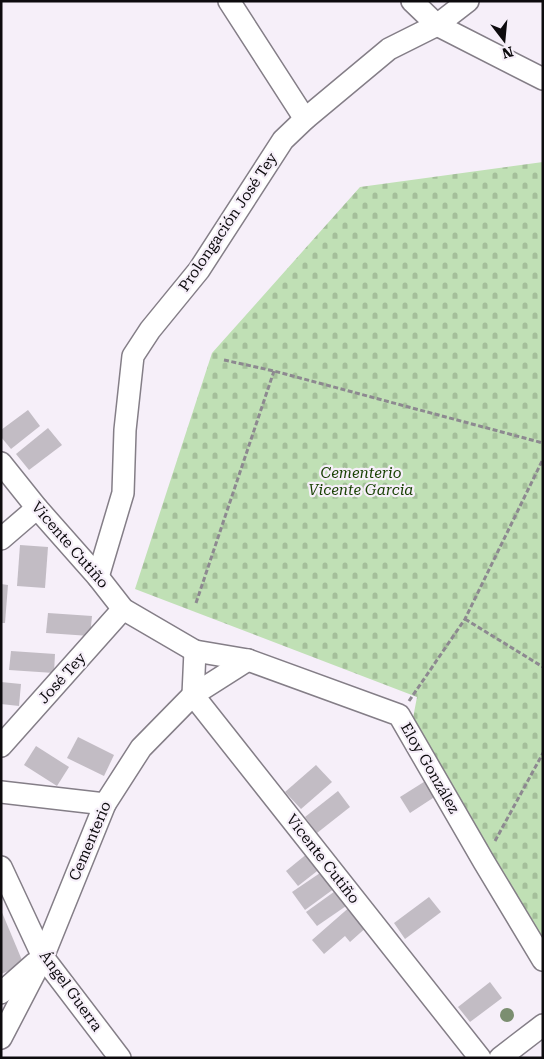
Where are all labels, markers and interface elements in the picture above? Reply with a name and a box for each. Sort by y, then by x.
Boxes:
north arrow [479,15,529,65]
text: N [500,43,515,62]
street label: Prolongación José Tey [175,149,281,295]
park label: Cementerio Vicente Garcia [309,464,413,499]
street label: Vicente Cutiño [28,498,112,592]
street label: José Tey [34,649,90,707]
street label: Eloy González [397,719,463,817]
street label: Cementerio [65,799,115,883]
street label: Vicente Cutiño [283,811,363,907]
street label: Ángel Guerra [36,947,106,1035]

